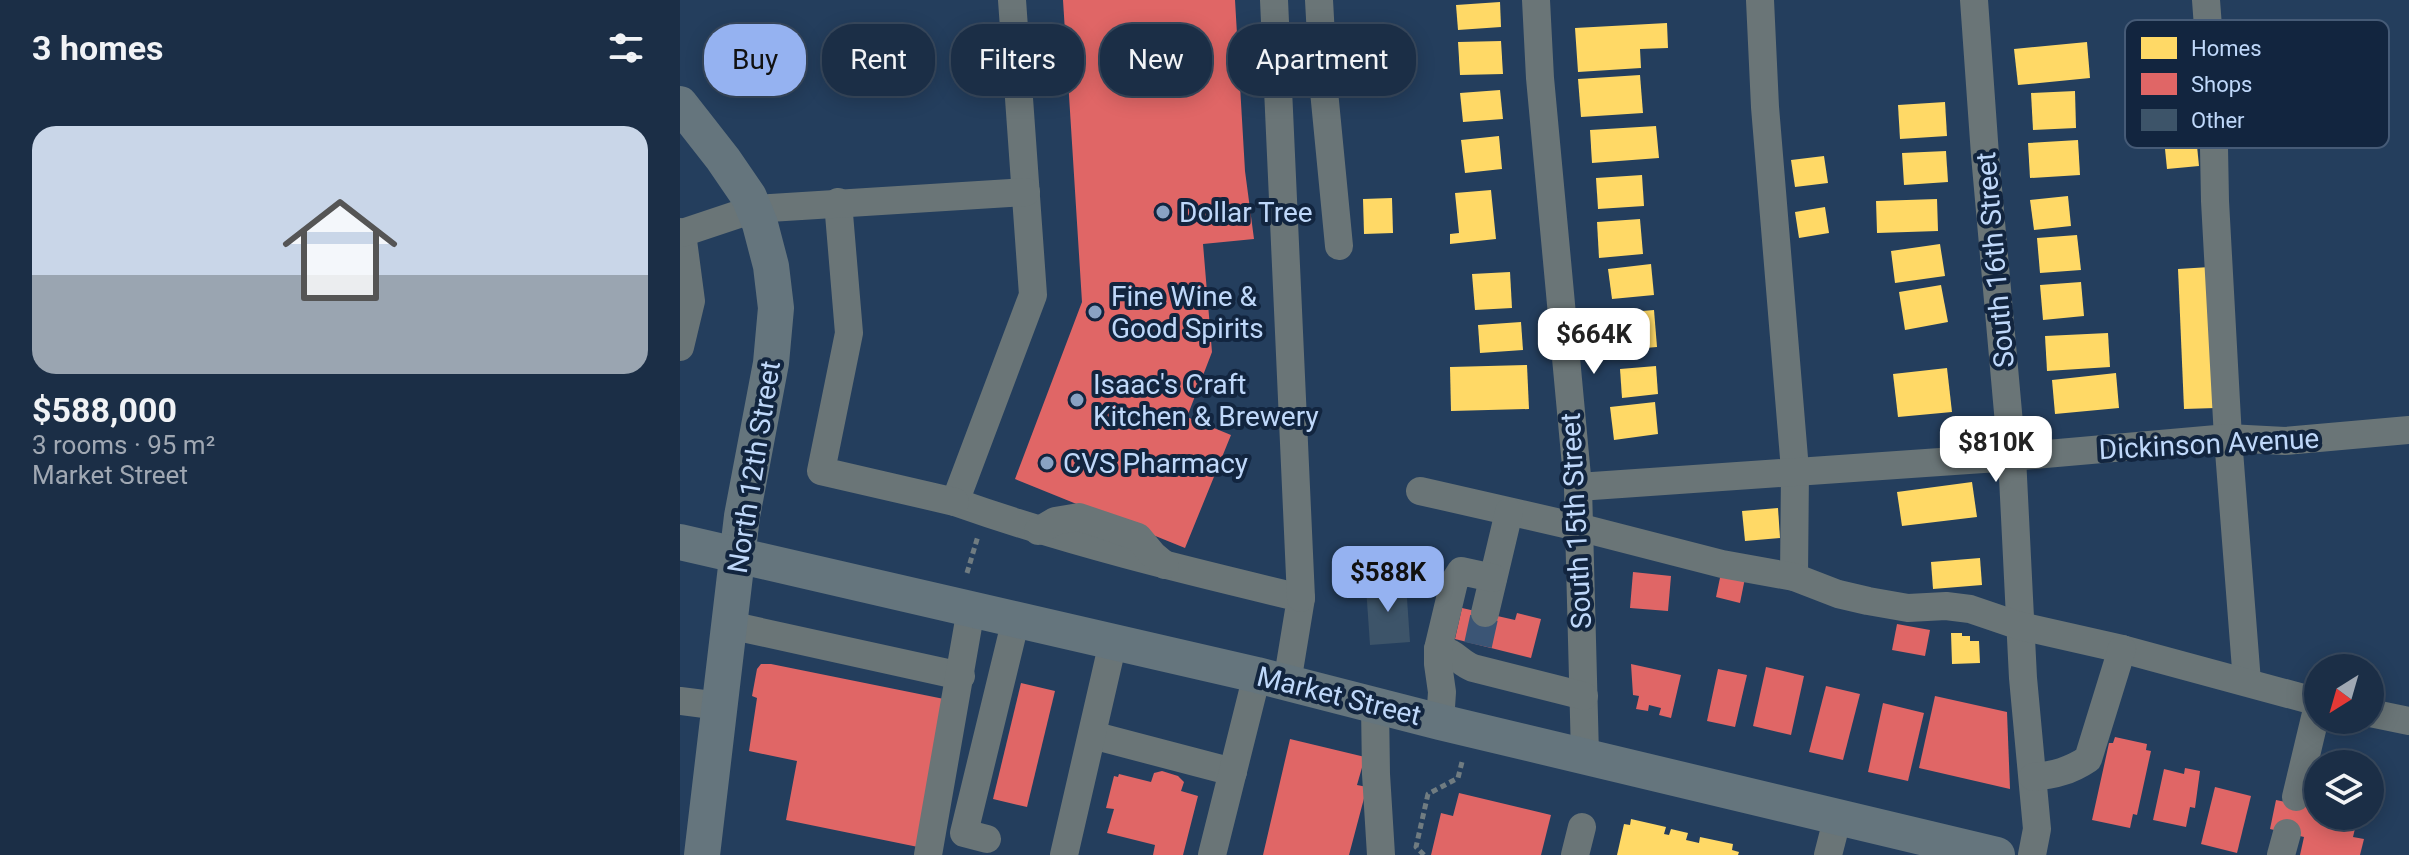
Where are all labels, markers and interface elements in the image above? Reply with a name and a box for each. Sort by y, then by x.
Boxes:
legend [2125,20,2389,148]
chip: Buy [704,24,806,96]
chip: Rent [822,24,935,96]
chip: Filters [951,24,1084,96]
chip: New [1100,24,1212,96]
chip: Apartment [1228,24,1416,96]
icon: filters [604,26,648,70]
text: 3 homes [32,28,163,68]
text: Homes [2191,36,2262,61]
text: Shops [2191,72,2252,97]
text: Other [2191,108,2245,133]
street label: South 16th Street [1969,151,2021,369]
icon: home [268,178,412,322]
place label: Dollar Tree [1179,196,1313,229]
marker: Dollar Tree [1154,203,1172,221]
place label: Fine Wine & Good Spirits [1111,280,1264,345]
marker: Fine Wine & Good Spirits [1086,303,1104,321]
pin: $664K [1538,308,1650,376]
text: $664K [1556,319,1632,349]
street label: North 12th Street [721,358,787,576]
place label: Isaac's Craft Kitchen & Brewery [1093,368,1319,433]
text: $588,000 [32,390,177,430]
marker: Isaac's Craft Kitchen & Brewery [1068,391,1086,409]
street label: South 15th Street [1554,412,1598,630]
pin: $810K [1940,416,2052,484]
street label: Dickinson Avenue [2098,422,2320,466]
text: $810K [1958,427,2034,457]
text: 3 rooms · 95 m² [32,430,215,460]
place label: CVS Pharmacy [1063,447,1248,480]
marker: CVS Pharmacy [1038,454,1056,472]
text: Market Street [32,460,188,490]
pin: $588K [1332,546,1444,614]
text: $588K [1350,557,1426,587]
north arrow [2304,654,2384,734]
map controls [2304,654,2384,830]
street label: Market Street [1254,660,1424,732]
button: layers [2304,750,2384,830]

